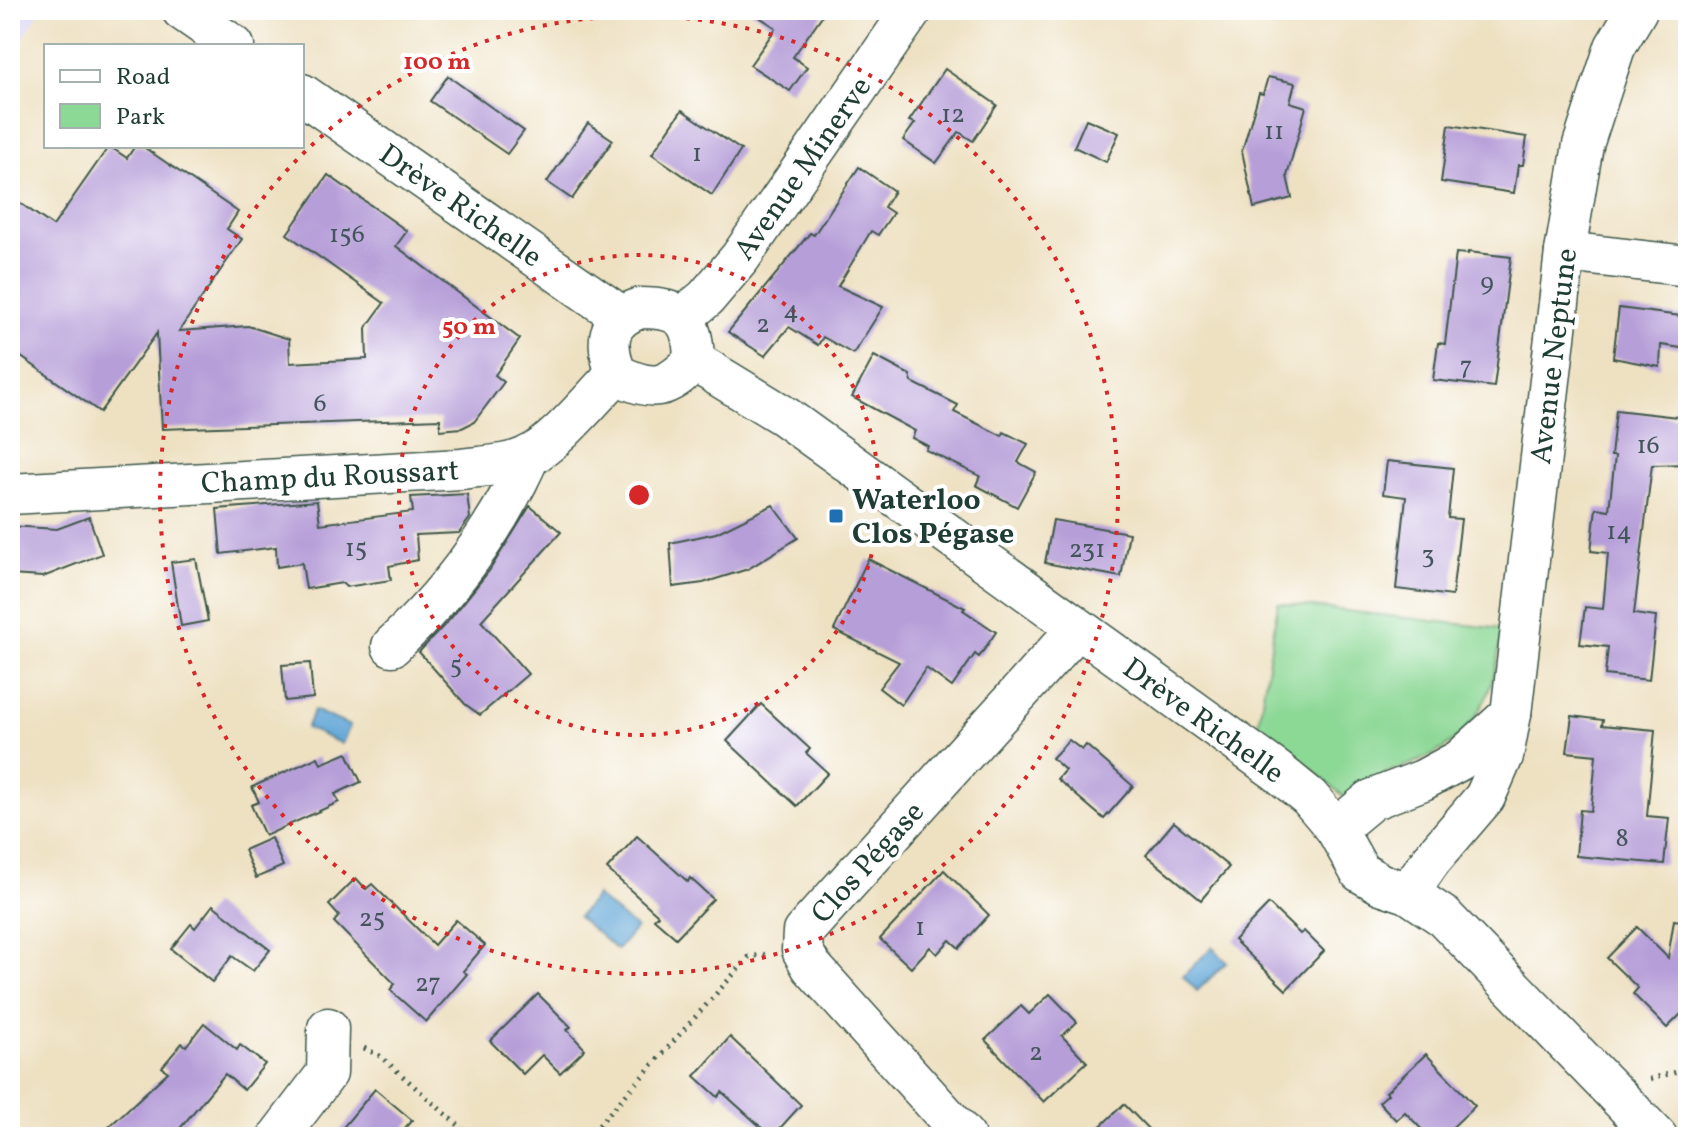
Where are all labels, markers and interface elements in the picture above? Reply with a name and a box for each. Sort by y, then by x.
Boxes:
legend [44,44,304,148]
text: 100 m [403,46,471,80]
text: Road [116,61,170,95]
street label: Avenue Minerve [725,69,883,269]
house number: 12 [941,97,965,133]
text: Park [116,101,165,135]
house number: 11 [1264,114,1284,150]
street label: Drève Richelle [370,135,550,279]
house number: 1 [692,136,702,172]
house number: 156 [329,217,365,253]
street label: Avenue Neptune [1521,246,1589,467]
house number: 9 [1480,265,1494,301]
house number: 4 [783,293,799,329]
house number: 2 [756,307,770,343]
text: 50 m [442,311,496,345]
house number: 7 [1460,349,1472,385]
house number: 6 [313,386,327,422]
house number: 16 [1636,428,1660,464]
street label: Champ du Roussart [200,450,460,506]
place label: Waterloo Clos Pégase [852,480,1014,556]
centre of rings [625,481,653,509]
marker: Waterloo Clos Pégase [827,507,845,525]
house number: 14 [1606,514,1632,550]
house number: 15 [345,531,367,567]
house number: 231 [1069,532,1105,568]
house number: 3 [1421,538,1435,574]
house number: 5 [450,648,462,684]
street label: Drève Richelle [1113,649,1292,795]
street label: Clos Pégase [802,793,935,934]
house number: 8 [1615,821,1629,857]
house number: 25 [359,901,385,937]
house number: 1 [915,910,925,946]
house number: 27 [415,966,441,1002]
house number: 2 [1029,1035,1043,1071]

